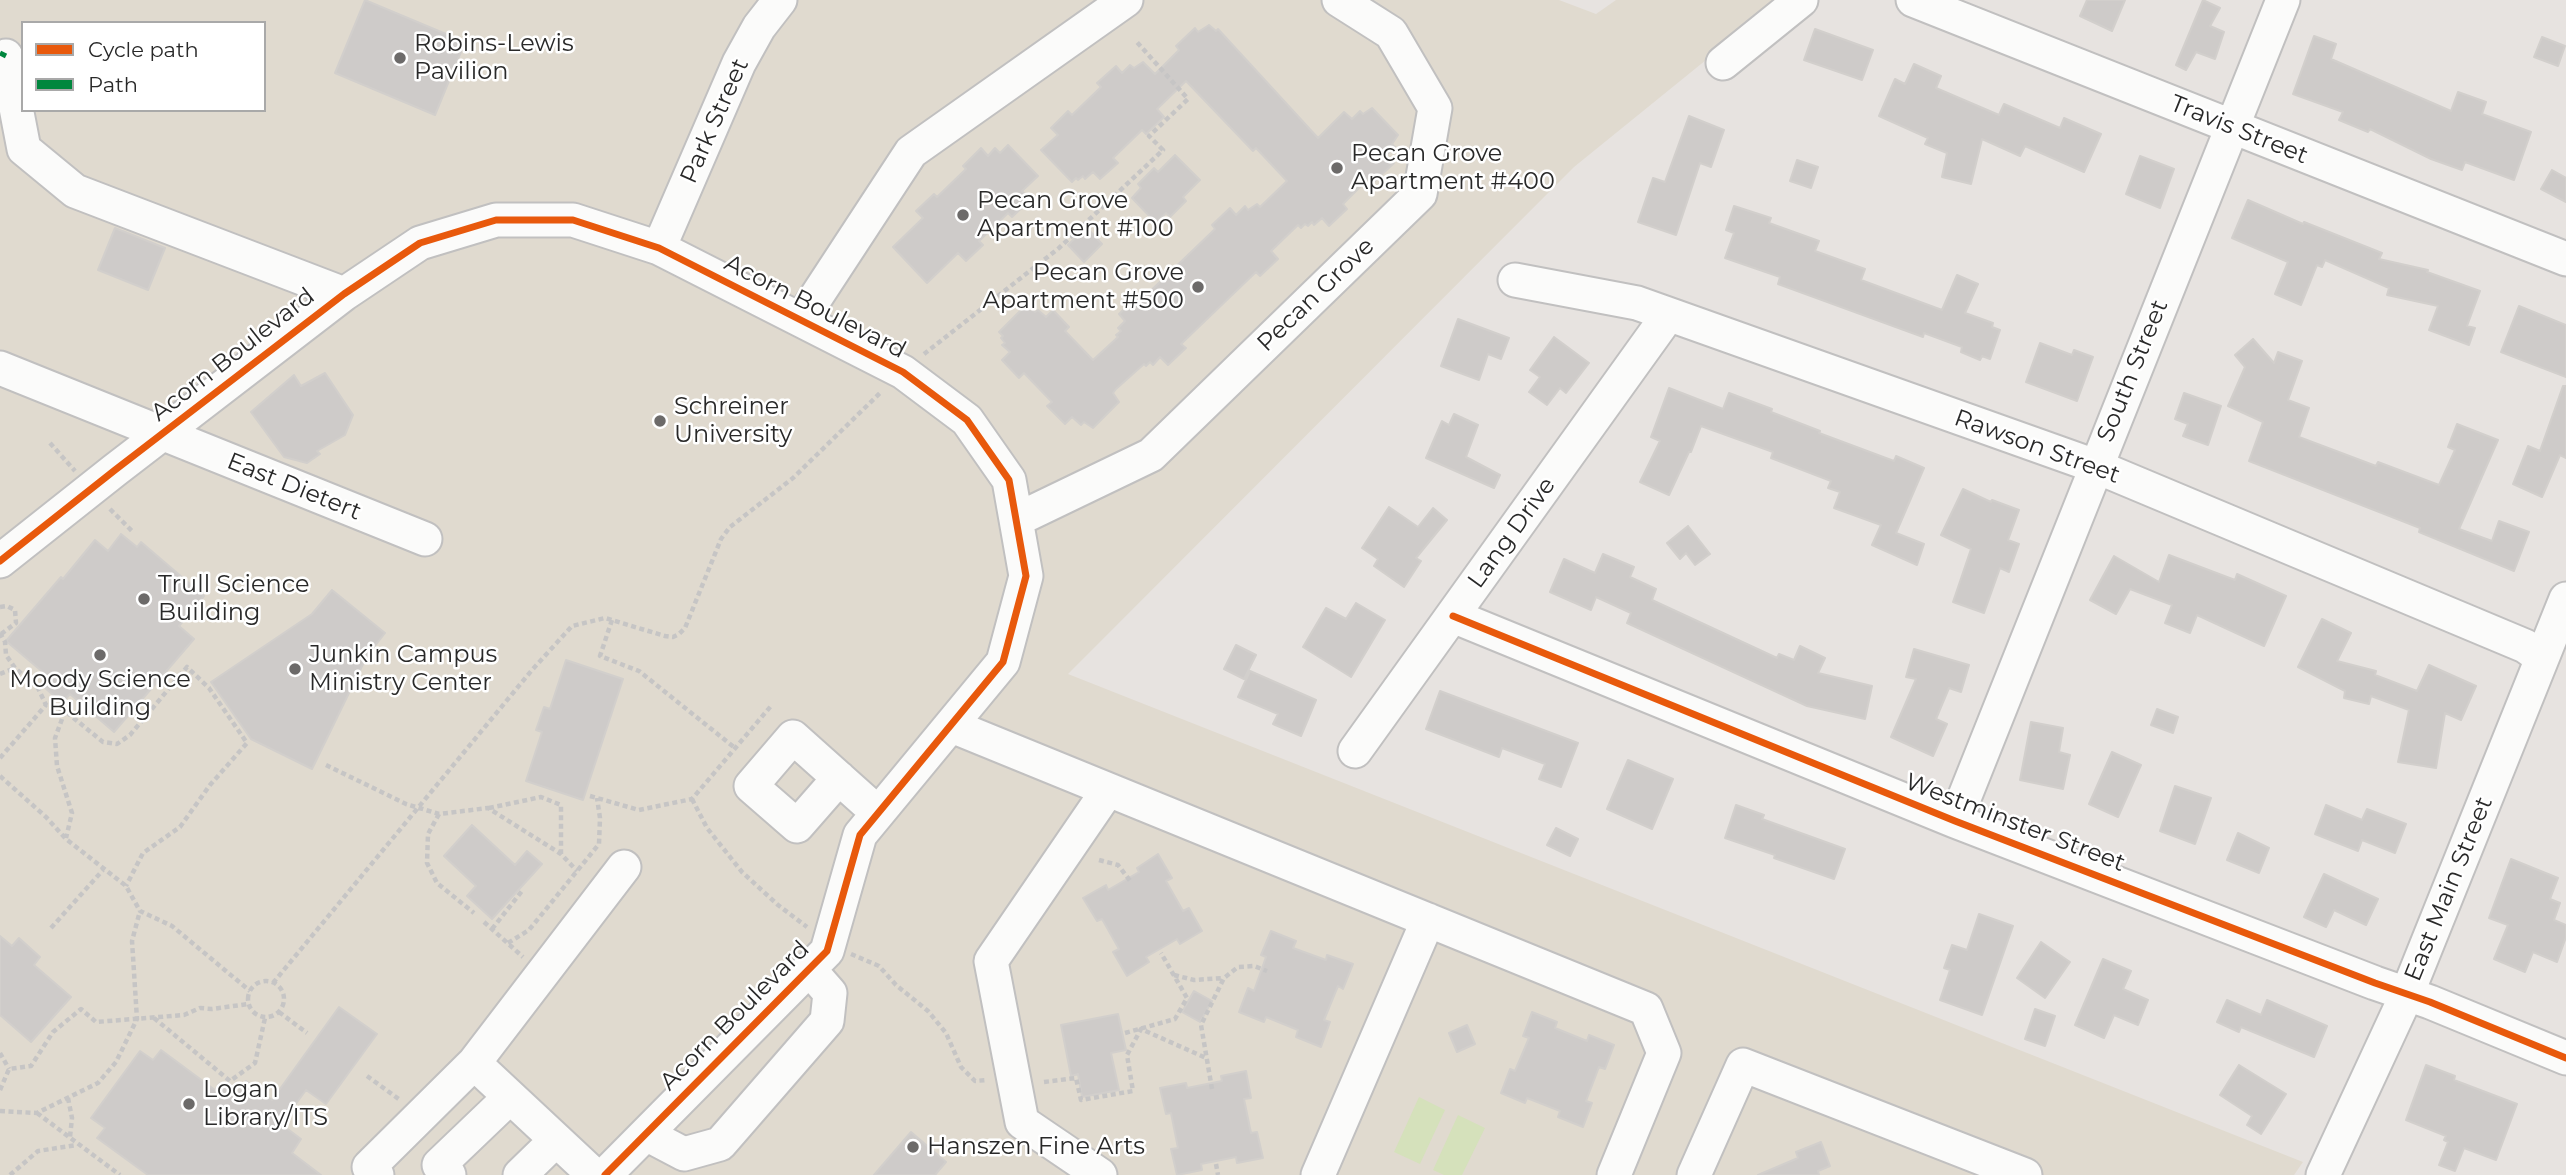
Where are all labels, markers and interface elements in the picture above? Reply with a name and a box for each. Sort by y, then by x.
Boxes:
legend [21,21,266,112]
place label: Robins-Lewis Pavilion [414,30,574,86]
text: Cycle path [88,37,199,62]
marker: Robins-Lewis Pavilion [392,50,408,66]
street label: Park Street [675,54,755,188]
text: Path [88,72,138,97]
street label: Travis Street [2166,89,2312,171]
place label: Pecan Grove Apartment #400 [1351,140,1555,196]
marker: Pecan Grove Apartment #400 [1329,160,1345,176]
place label: Pecan Grove Apartment #100 [977,187,1174,243]
marker: Pecan Grove Apartment #100 [955,207,971,223]
street label: Pecan Grove [1252,232,1380,358]
street label: Acorn Boulevard [720,249,910,365]
place label: Pecan Grove Apartment #500 [982,259,1184,315]
marker: Pecan Grove Apartment #500 [1190,279,1206,295]
street label: Acorn Boulevard [145,282,321,428]
street label: South Street [2091,296,2175,446]
place label: Schreiner University [674,393,792,449]
street label: Rawson Street [1950,404,2124,490]
marker: Schreiner University [652,413,668,429]
street label: East Dietert [223,447,365,527]
street label: Lang Drive [1462,472,1562,594]
place label: Trull Science Building [158,571,309,627]
marker: Trull Science Building [136,591,152,607]
place label: Junkin Campus Ministry Center [309,641,497,697]
marker: Moody Science Building [92,647,108,663]
marker: Junkin Campus Ministry Center [287,661,303,677]
place label: Moody Science Building [9,666,191,722]
street label: Westminster Street [1901,768,2129,878]
street label: East Main Street [2399,793,2499,985]
street label: Acorn Boulevard [654,935,816,1097]
place label: Logan Library/ITS [203,1076,328,1132]
marker: Logan Library/ITS [181,1096,197,1112]
place label: Hanszen Fine Arts [927,1133,1145,1161]
marker: Hanszen Fine Arts [905,1139,921,1155]

